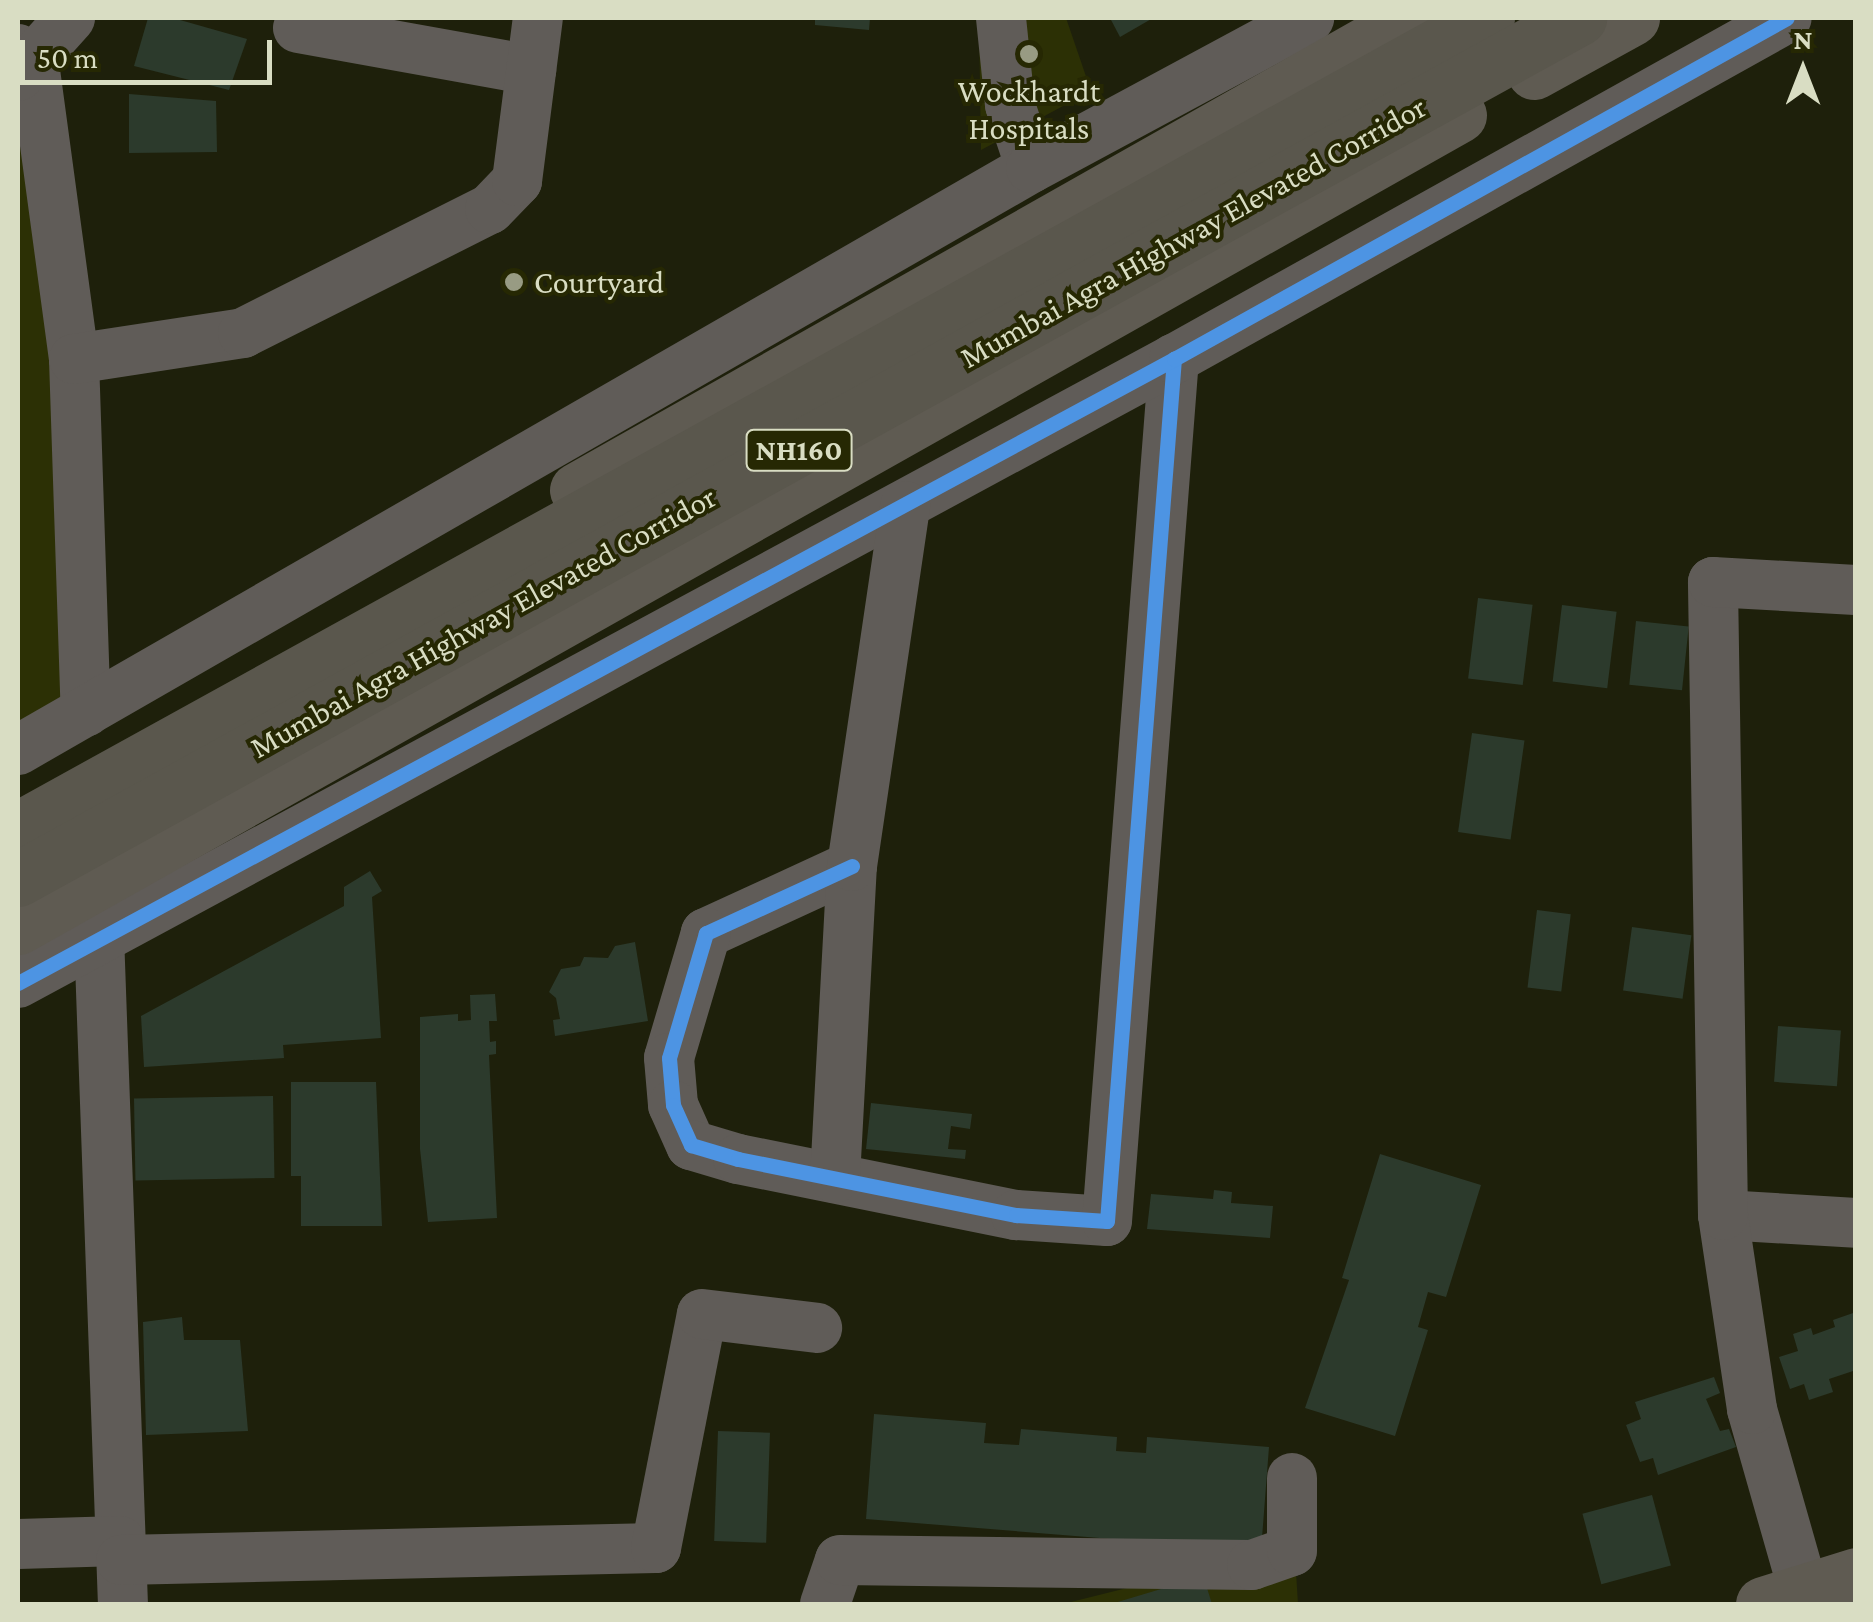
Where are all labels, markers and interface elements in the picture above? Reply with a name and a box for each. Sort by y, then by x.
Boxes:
scale bar [25,20,278,82]
north arrow [1753,20,1853,120]
text: N [1793,24,1813,55]
text: 50 m [37,41,98,74]
marker: Wockhardt Hospitals [1016,41,1042,67]
place label: Wockhardt Hospitals [958,73,1100,148]
street label: Mumbai Agra Highway Elevated Corridor [953,87,1433,377]
place label: Courtyard [534,263,664,301]
marker: Courtyard [503,271,525,293]
road number: NH160 [744,425,854,475]
street label: Mumbai Agra Highway Elevated Corridor [243,477,723,767]

